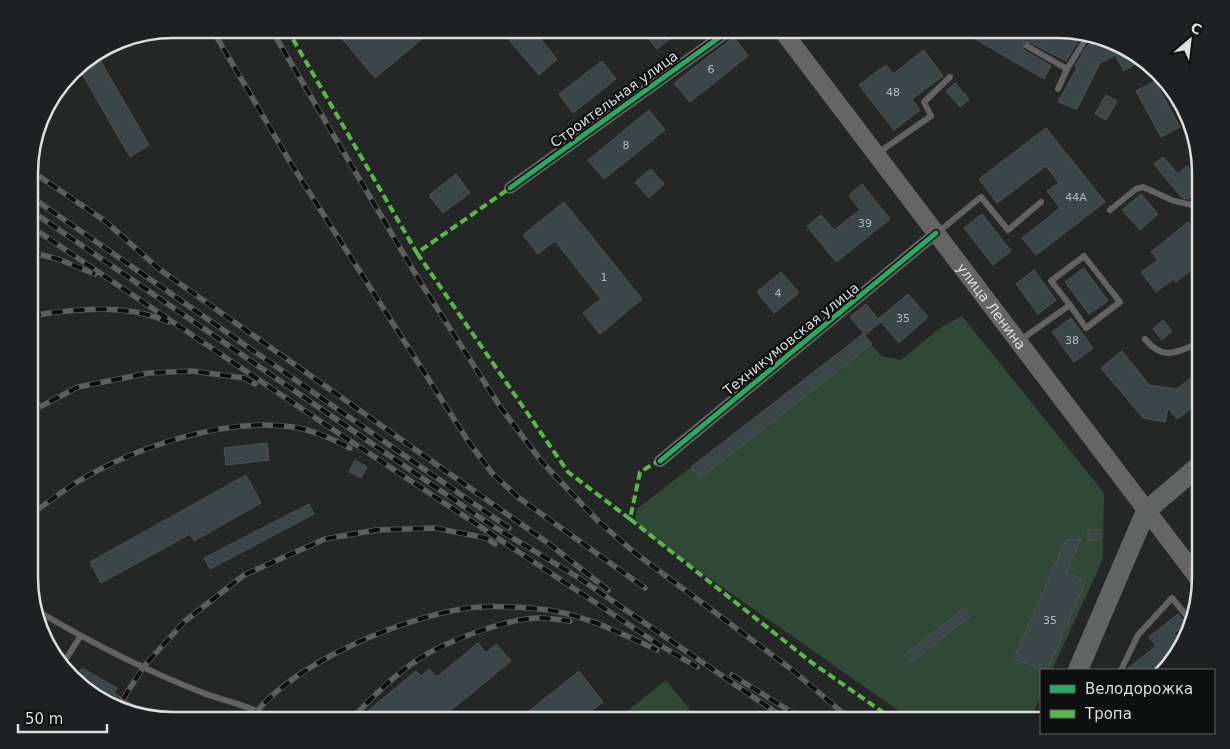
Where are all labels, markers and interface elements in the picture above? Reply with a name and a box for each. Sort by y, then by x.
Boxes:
north arrow [1165,15,1215,65]
text: С [1188,19,1204,38]
street label: Строительная улица [547,47,681,151]
house number: 6 [708,63,715,76]
house number: 48 [886,86,900,99]
house number: 8 [623,139,630,152]
house number: 44А [1065,191,1087,204]
house number: 39 [858,217,872,230]
street label: улица Ленина [954,260,1029,352]
house number: 1 [601,271,608,284]
street label: Техникумовская улица [719,279,862,399]
house number: 4 [775,287,782,300]
house number: 35 [896,312,910,325]
house number: 38 [1065,334,1079,347]
house number: 35 [1043,614,1057,627]
legend [1040,669,1215,734]
text: Велодорожка [1085,680,1193,698]
scale bar [18,702,106,734]
text: Тропа [1084,705,1132,723]
text: 50 m [25,710,63,728]

